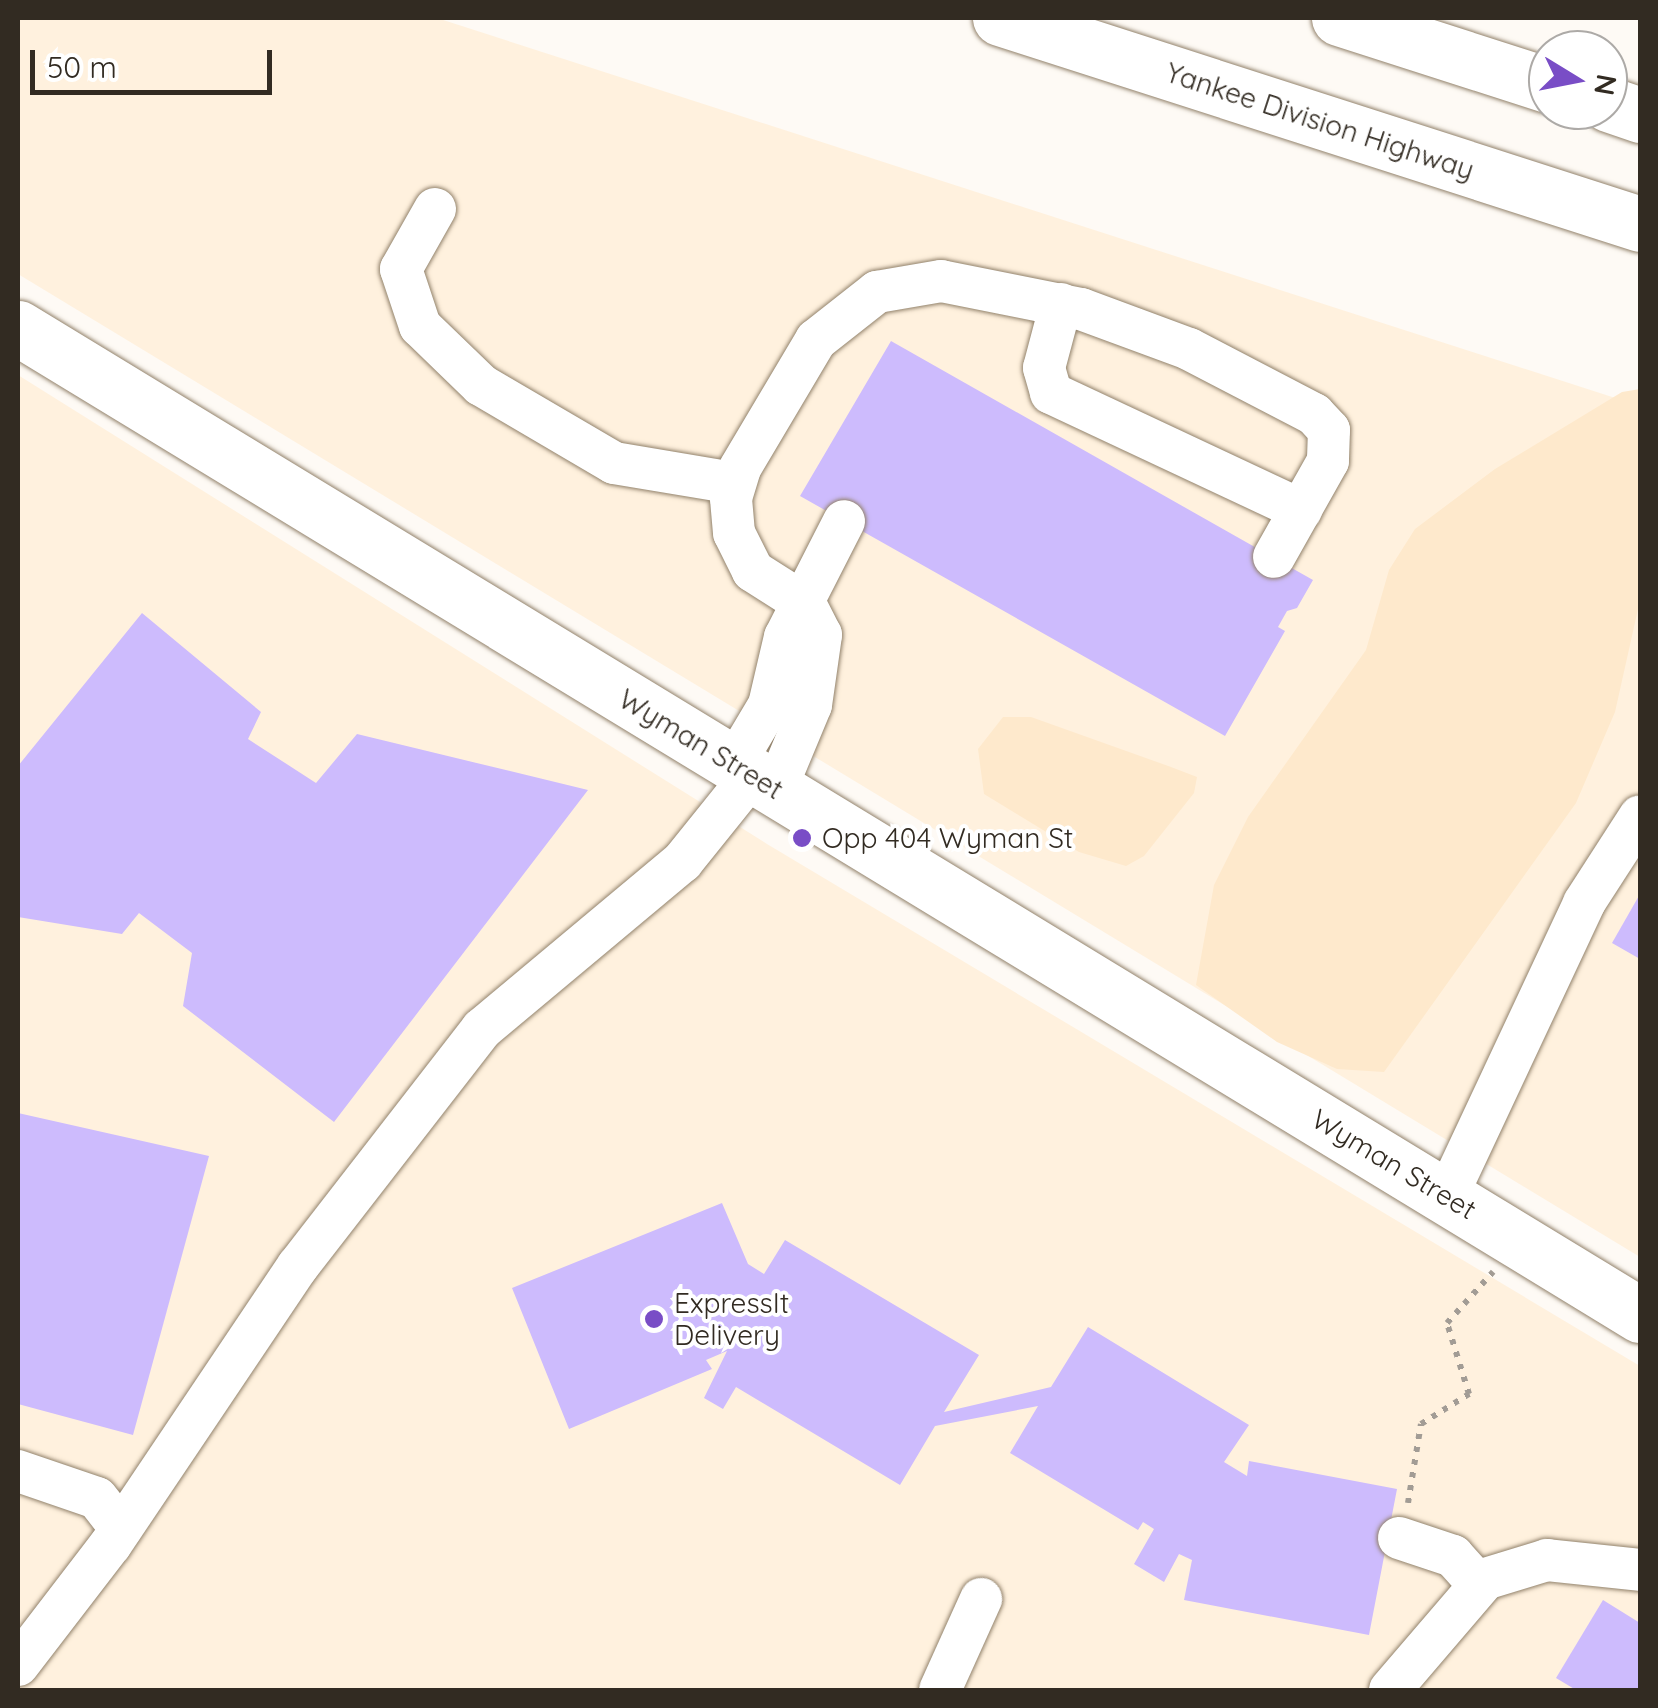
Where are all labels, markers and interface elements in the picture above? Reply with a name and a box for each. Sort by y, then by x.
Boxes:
scale bar [35,30,278,92]
north arrow [1528,30,1628,130]
text: 50 m [47,48,117,86]
street label: Yankee Division Highway [1162,55,1478,187]
text: N [1587,72,1625,98]
street label: Wyman Street [613,682,789,806]
place label: Opp 404 Wyman St [822,821,1073,855]
marker: Opp 404 Wyman St [791,827,813,849]
street label: Wyman Street [1306,1102,1482,1226]
place label: ExpressIt Delivery [674,1286,789,1352]
marker: ExpressIt Delivery [643,1308,665,1330]

